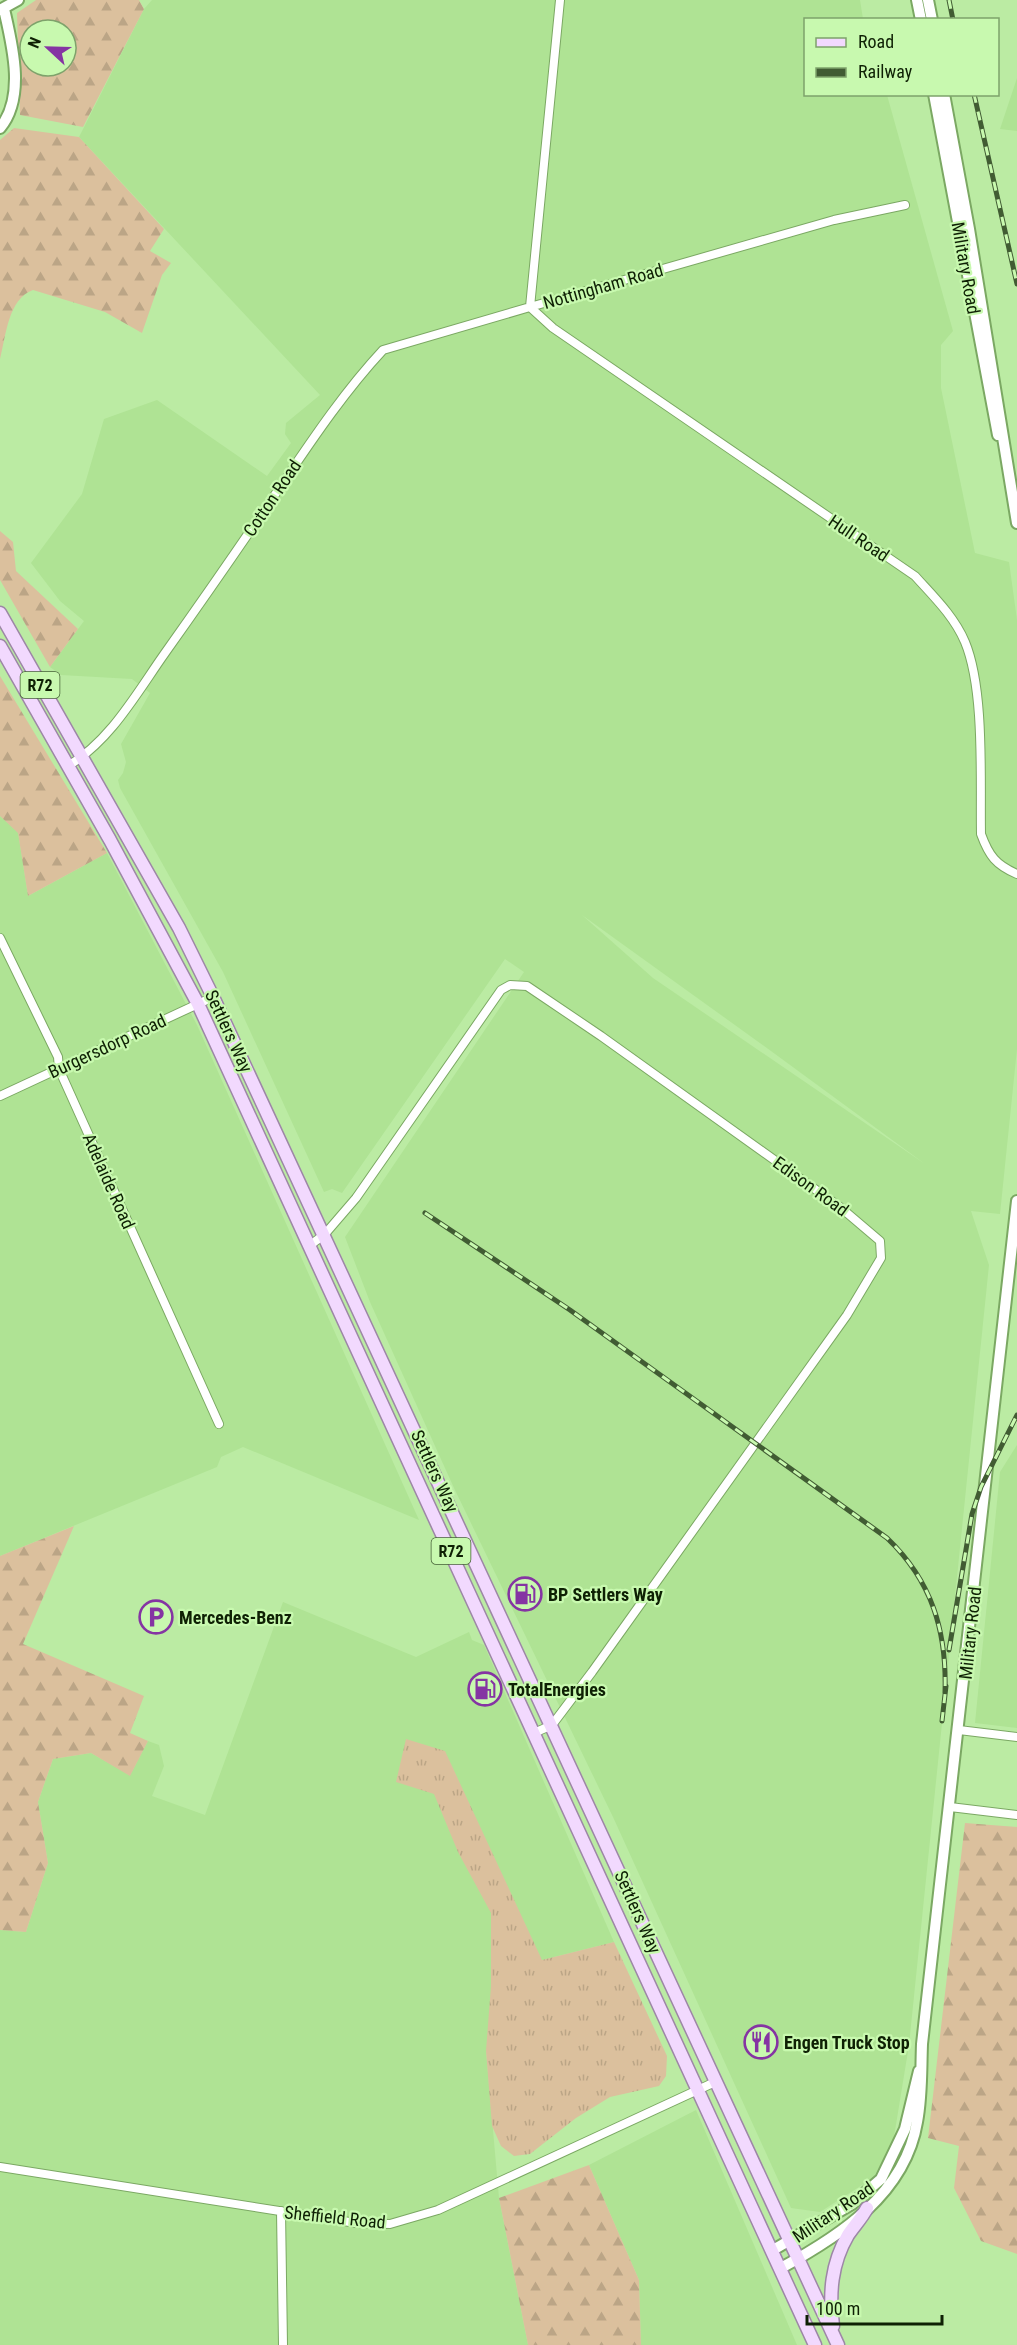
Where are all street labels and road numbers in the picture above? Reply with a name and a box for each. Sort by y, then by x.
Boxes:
street label: Military Road [948,220,984,316]
street label: Nottingham Road [541,259,665,313]
street label: Cotton Road [239,456,305,540]
street label: Hull Road [825,510,893,566]
road number: R72 [20,672,60,698]
street label: Settlers Way [201,987,257,1076]
street label: Burgersdorp Road [45,1010,169,1082]
street label: Adelaide Road [79,1130,139,1232]
street label: Edison Road [769,1152,853,1220]
street label: Settlers Way [407,1427,463,1516]
road number: R72 [432,1538,470,1564]
street label: Military Road [955,1585,985,1681]
street label: Settlers Way [610,1867,666,1957]
street label: Military Road [788,2177,878,2247]
street label: Sheffield Road [283,2201,387,2233]

